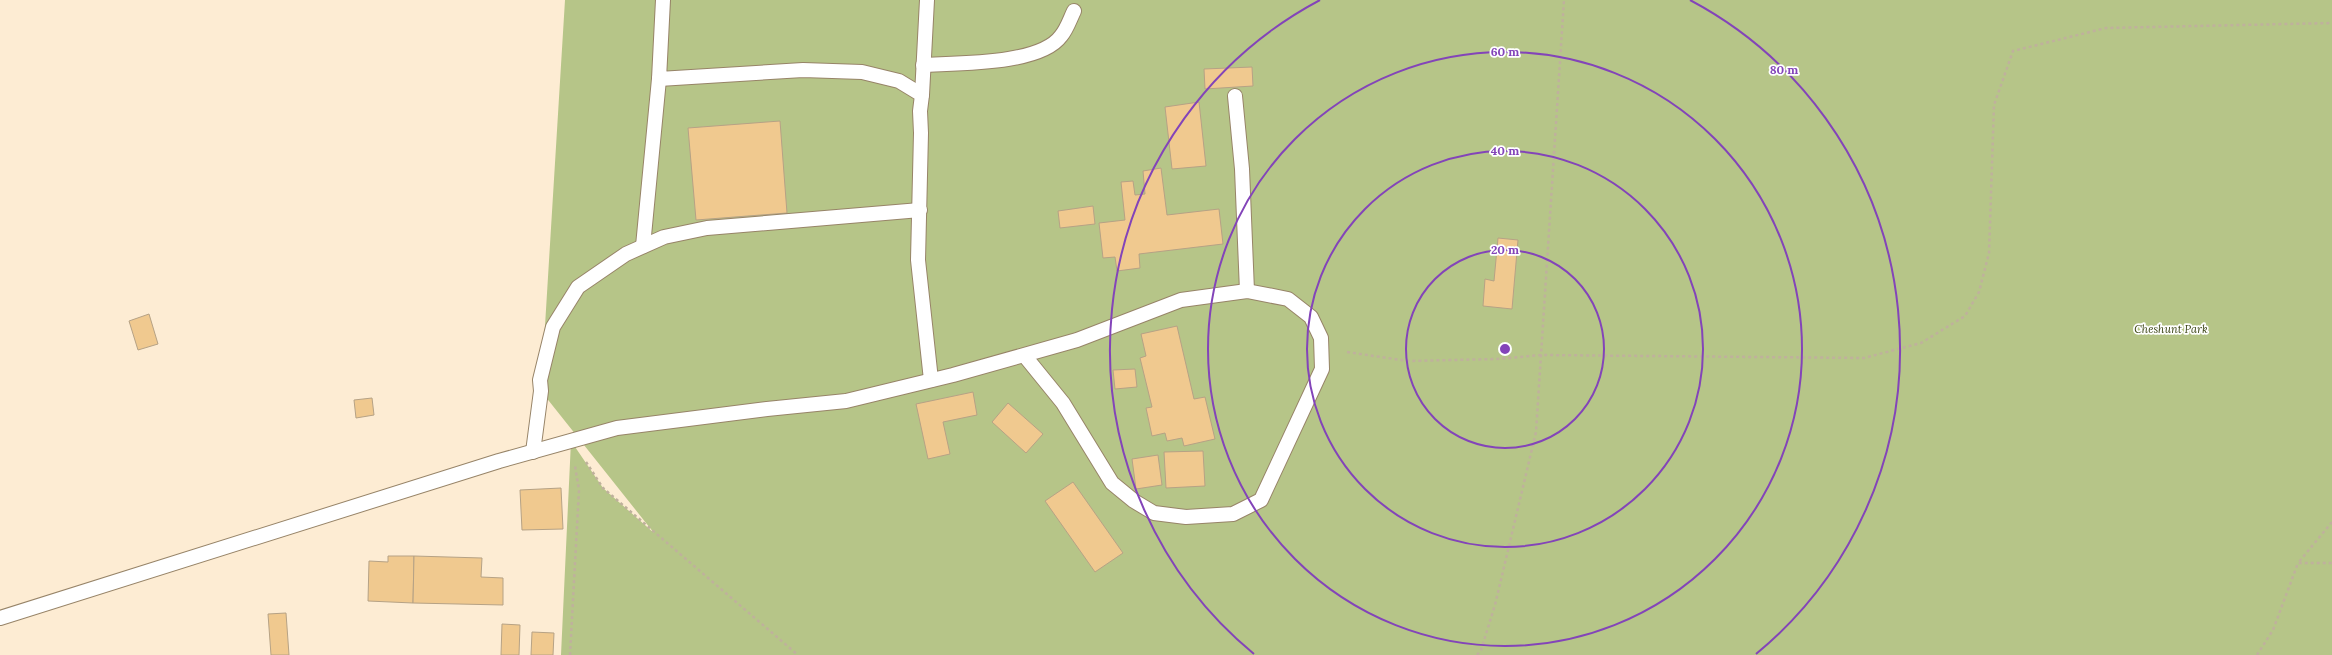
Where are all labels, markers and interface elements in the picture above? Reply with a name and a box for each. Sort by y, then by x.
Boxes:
text: 60 m [1491,44,1519,59]
text: 80 m [1770,62,1798,77]
text: 40 m [1491,143,1519,158]
text: 20 m [1491,242,1519,257]
park label: Cheshunt Park [2134,322,2208,336]
centre of rings [1498,342,1512,356]

